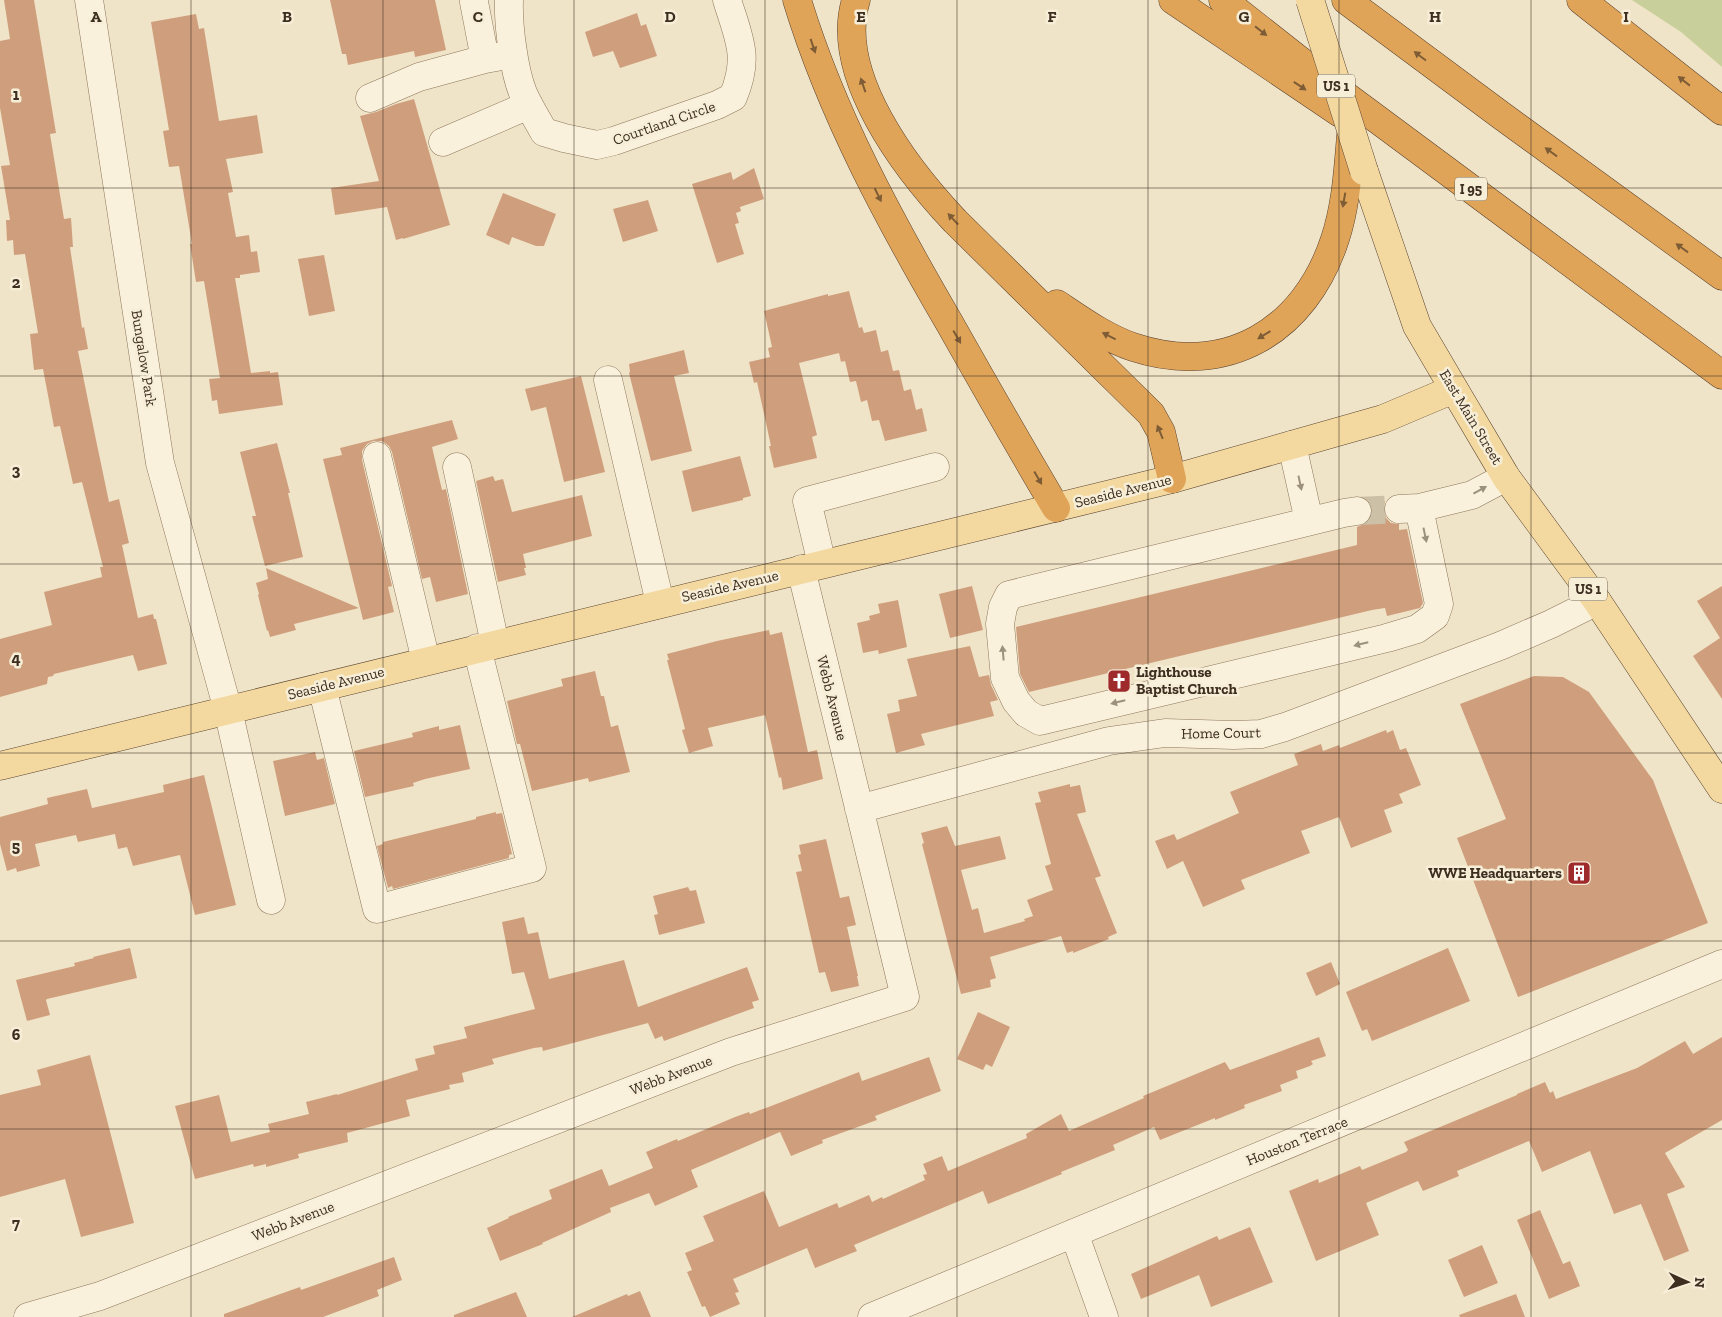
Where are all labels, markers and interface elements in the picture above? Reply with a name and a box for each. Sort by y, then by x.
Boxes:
text: A [91,7,102,26]
text: B [282,7,292,26]
text: C [473,7,483,26]
text: D [664,7,676,26]
text: E [856,7,866,26]
text: F [1047,7,1057,26]
text: G [1239,7,1250,26]
text: H [1429,7,1441,26]
text: I [1623,7,1629,26]
one-way arrow [1254,26,1268,36]
one-way arrow [809,39,817,54]
one-way arrow [1414,50,1427,61]
road number: US 1 [1317,74,1355,98]
one-way arrow [1677,76,1691,86]
one-way arrow [859,77,866,92]
one-way arrow [1294,81,1307,91]
text: 1 [13,85,20,104]
street label: Courtland Circle [610,97,718,149]
one-way arrow [1544,147,1558,157]
road number: I 95 [1455,178,1487,200]
one-way arrow [874,188,882,202]
one-way arrow [1339,193,1347,209]
one-way arrow [947,213,959,225]
one-way arrow [1676,243,1689,253]
text: 2 [12,273,21,292]
street label: Bungalow Park [127,308,161,408]
one-way arrow [953,329,961,344]
one-way arrow [1257,331,1270,340]
one-way arrow [1102,332,1116,340]
street label: East Main Street [1436,366,1507,468]
one-way arrow [1156,424,1164,439]
text: 3 [12,461,21,480]
street label: Seaside Avenue [1073,470,1173,512]
one-way arrow [1034,471,1043,484]
one-way arrow [1296,475,1304,490]
one-way arrow [1474,486,1487,495]
one-way arrow [1421,528,1429,544]
street label: Seaside Avenue [680,566,780,606]
road number: US 1 [1569,578,1607,600]
one-way arrow [1354,640,1369,648]
one-way arrow [999,645,1007,661]
text: 4 [11,649,21,668]
street label: Webb Avenue [813,654,851,742]
street label: Seaside Avenue [286,662,386,704]
place label: Lighthouse Baptist Church [1136,663,1237,698]
church icon: Lighthouse Baptist Church [1106,668,1132,694]
one-way arrow [1111,698,1126,706]
street label: Home Court [1181,723,1261,743]
text: 5 [12,837,20,856]
building icon: WWE Headquarters [1566,860,1592,886]
place label: WWE Headquarters [1428,864,1562,882]
text: 6 [12,1025,21,1044]
street label: Webb Avenue [627,1051,715,1099]
street label: Houston Terrace [1244,1112,1350,1170]
street label: Webb Avenue [249,1197,337,1245]
text: 7 [12,1214,20,1233]
north arrow [1662,1257,1712,1307]
text: N [1691,1277,1708,1289]

